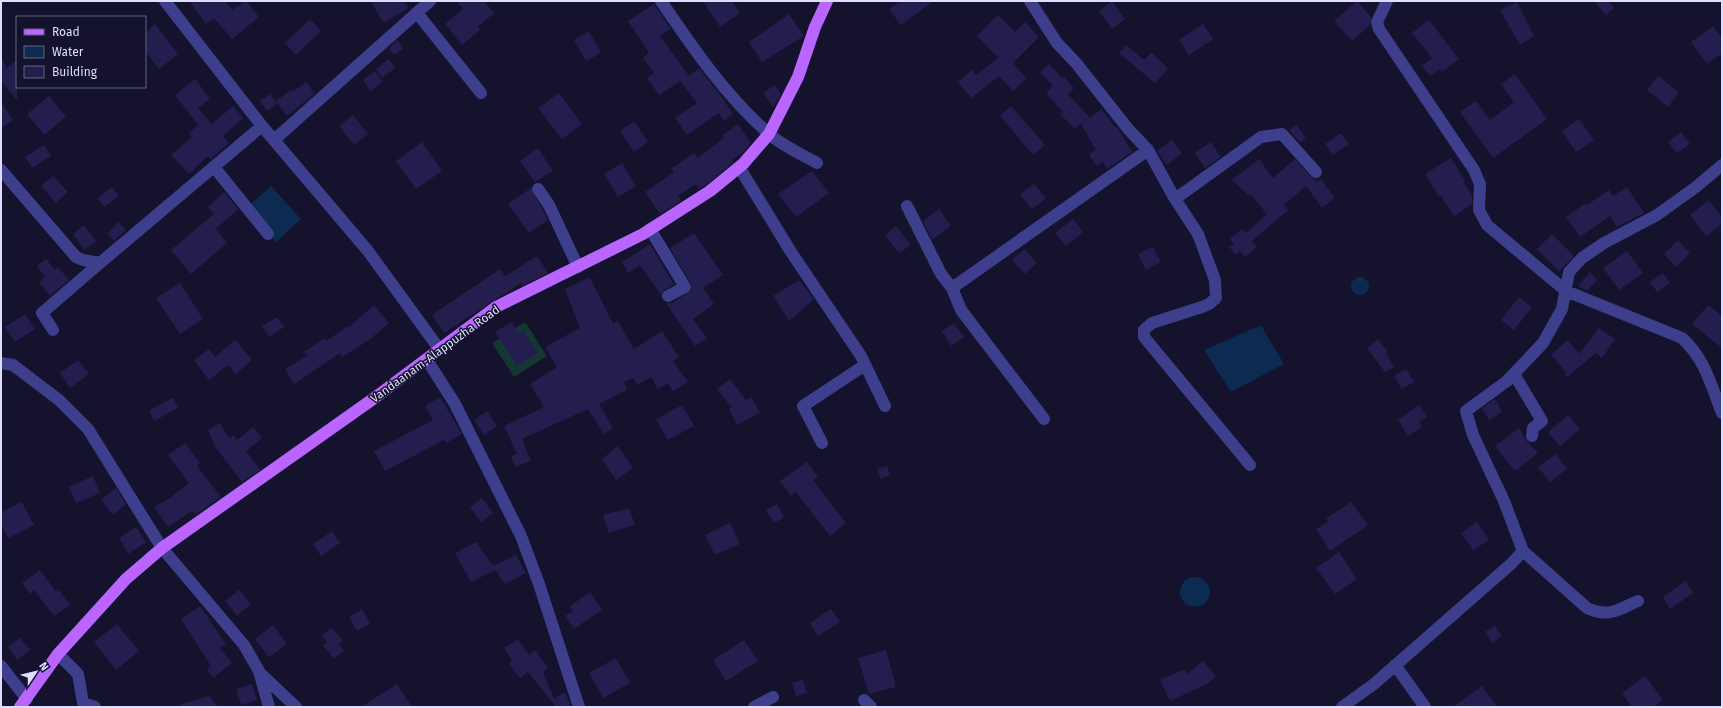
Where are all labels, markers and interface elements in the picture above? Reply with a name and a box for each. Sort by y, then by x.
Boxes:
legend [16,16,146,88]
text: Road [52,25,80,39]
text: Water [52,45,84,59]
text: Building [52,65,98,79]
street label: Vandaanam-Alappuzha Road [368,302,502,406]
north arrow [16,652,56,692]
text: N [36,660,51,673]

